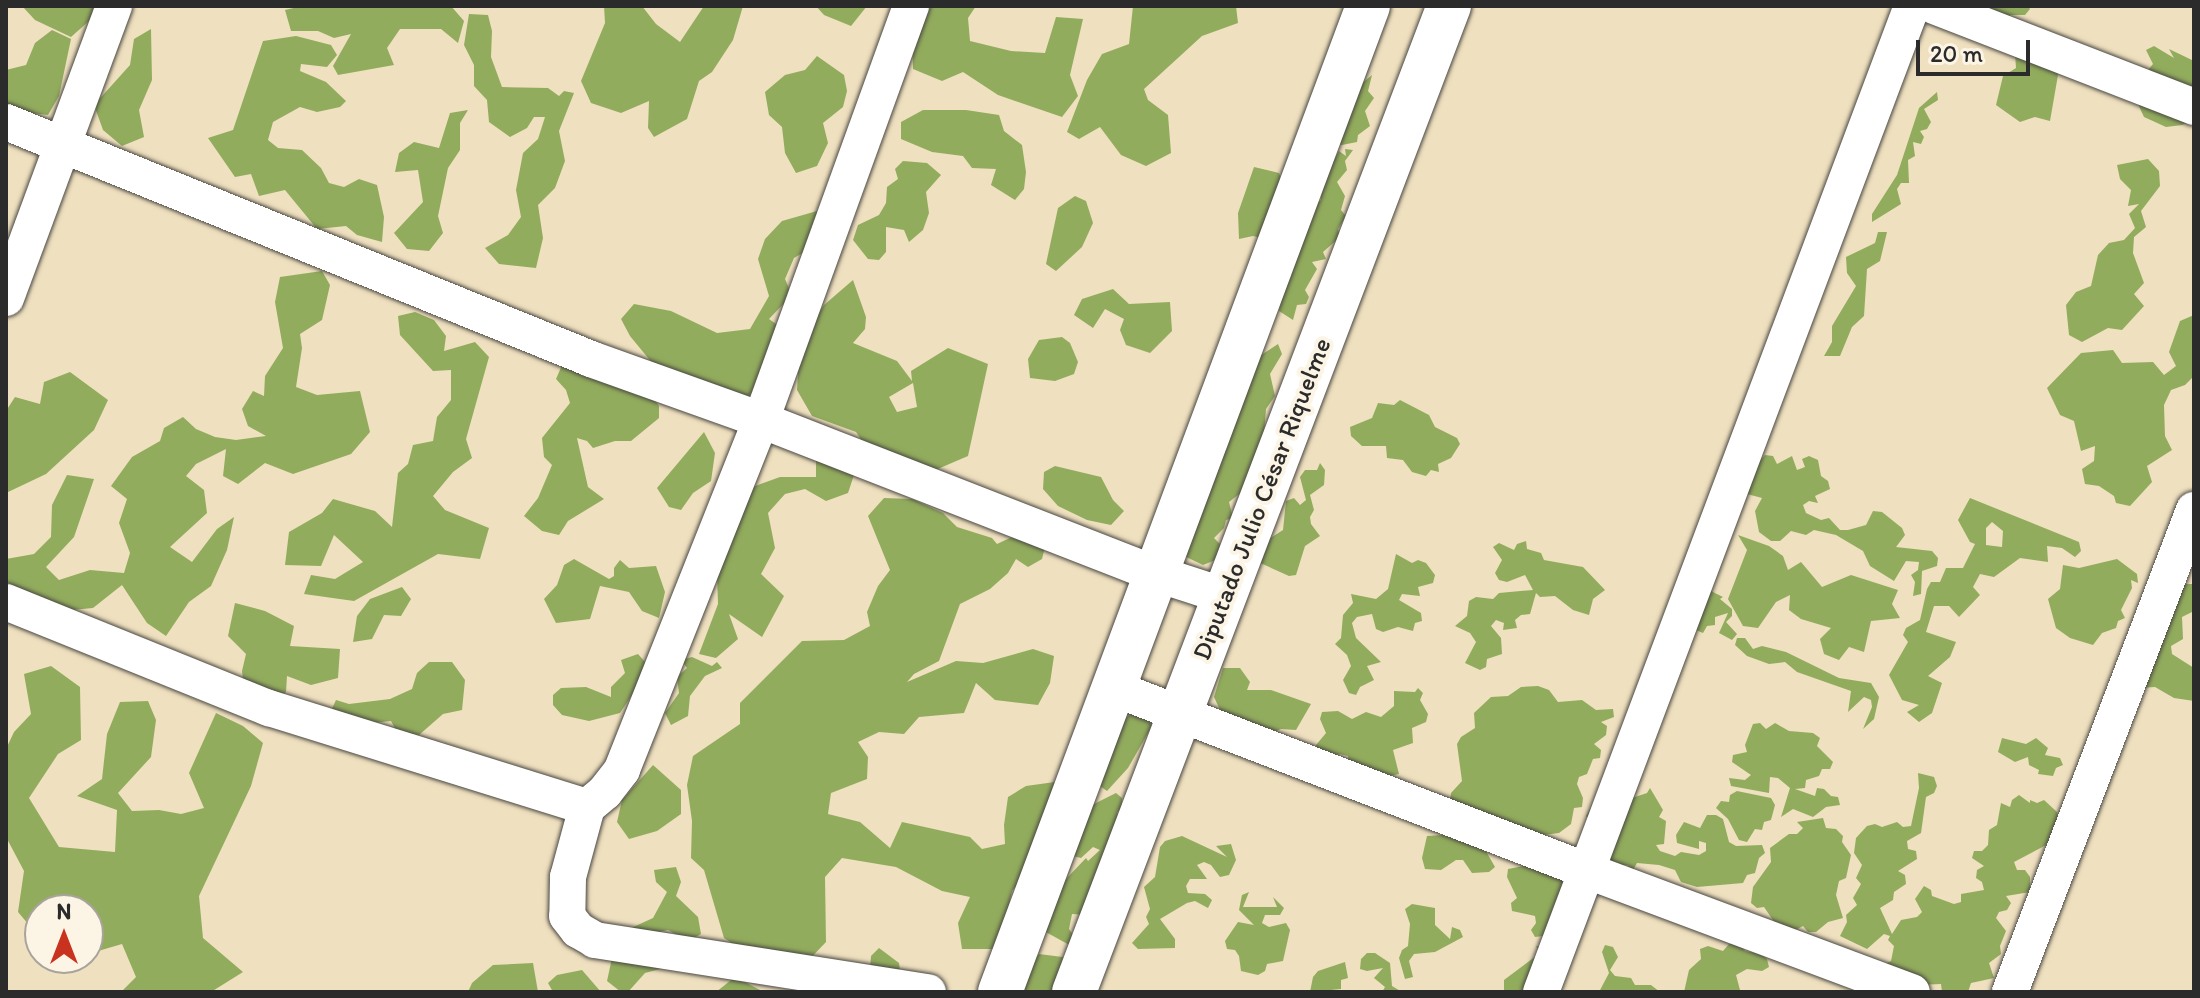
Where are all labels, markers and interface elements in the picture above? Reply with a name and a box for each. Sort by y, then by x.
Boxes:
scale bar [1920,24,2034,74]
text: 20 m [1930,39,1983,68]
street label: Diputado Julio César Riquelme [1186,334,1338,664]
north arrow [24,894,104,974]
text: N [57,898,71,925]

